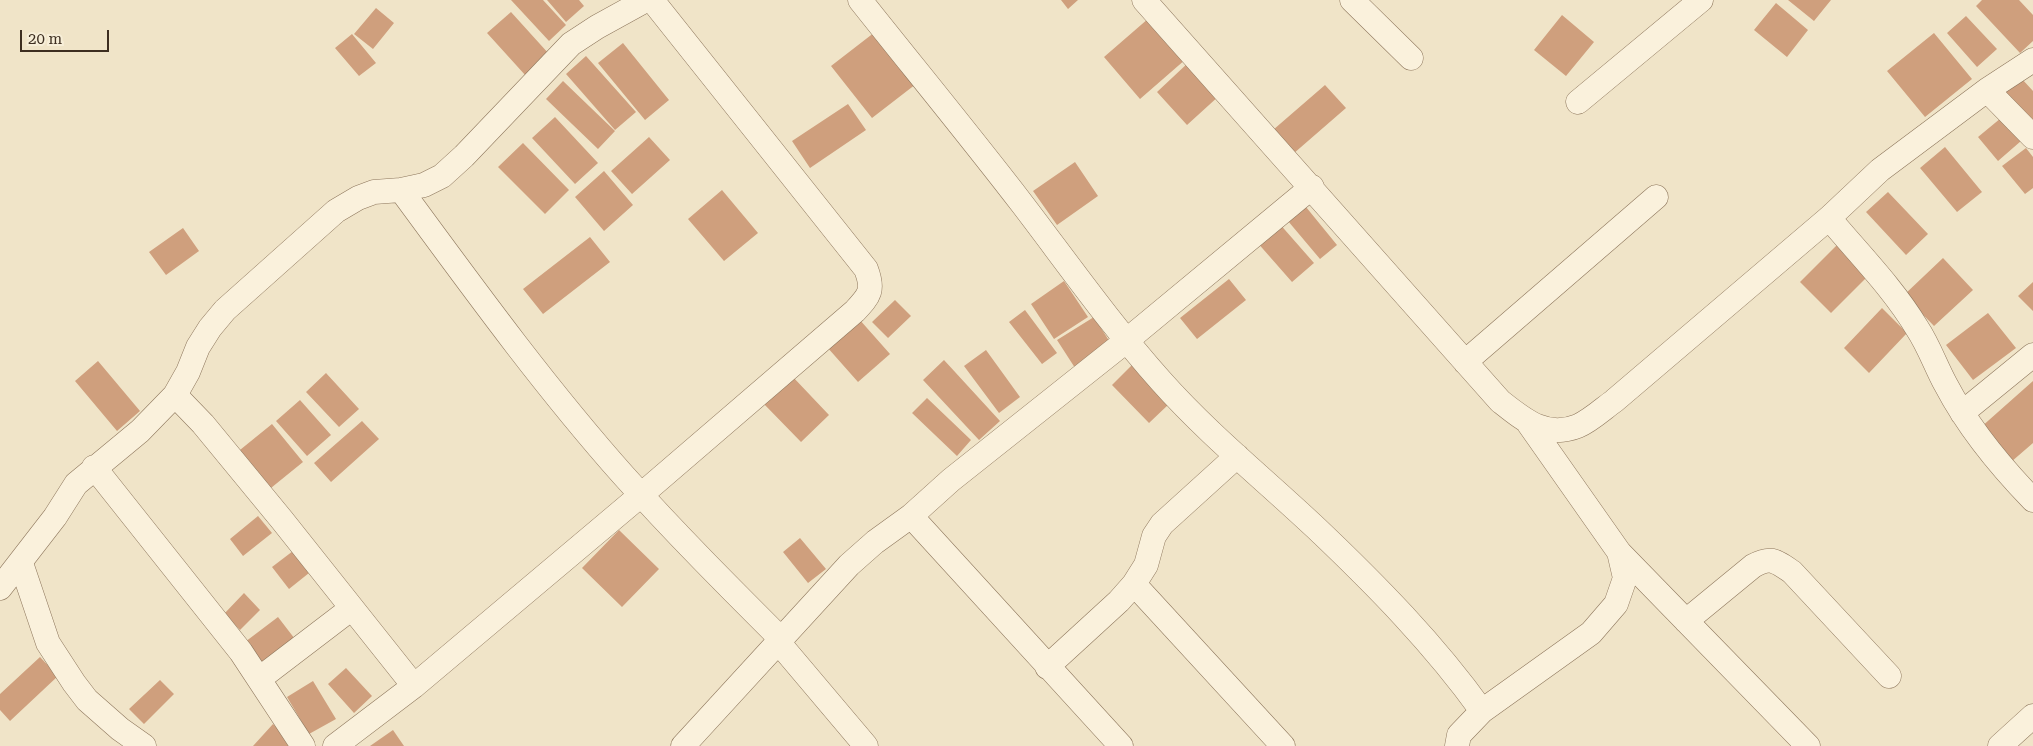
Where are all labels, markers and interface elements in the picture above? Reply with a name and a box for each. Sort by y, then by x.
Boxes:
scale bar [22,20,111,52]
text: 20 m [28,30,62,48]

